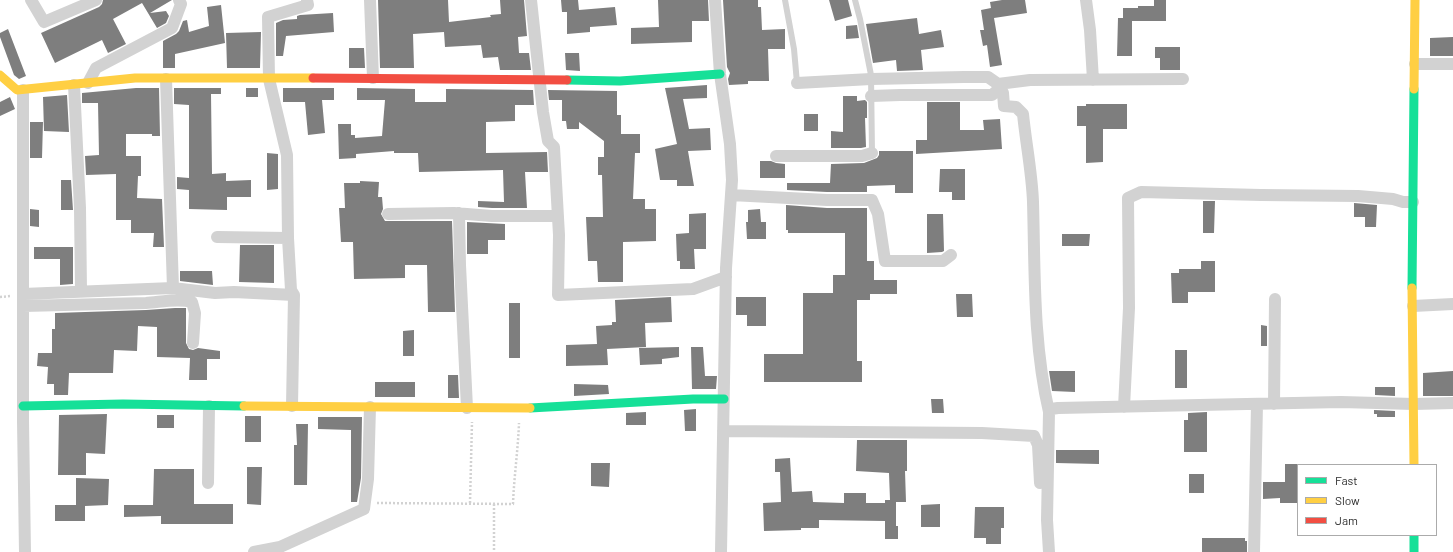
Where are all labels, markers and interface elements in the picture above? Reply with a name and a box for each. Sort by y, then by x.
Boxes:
legend [1297,464,1437,536]
text: Fast [1335,473,1358,487]
text: Slow [1335,493,1360,507]
text: Jam [1335,513,1358,527]

